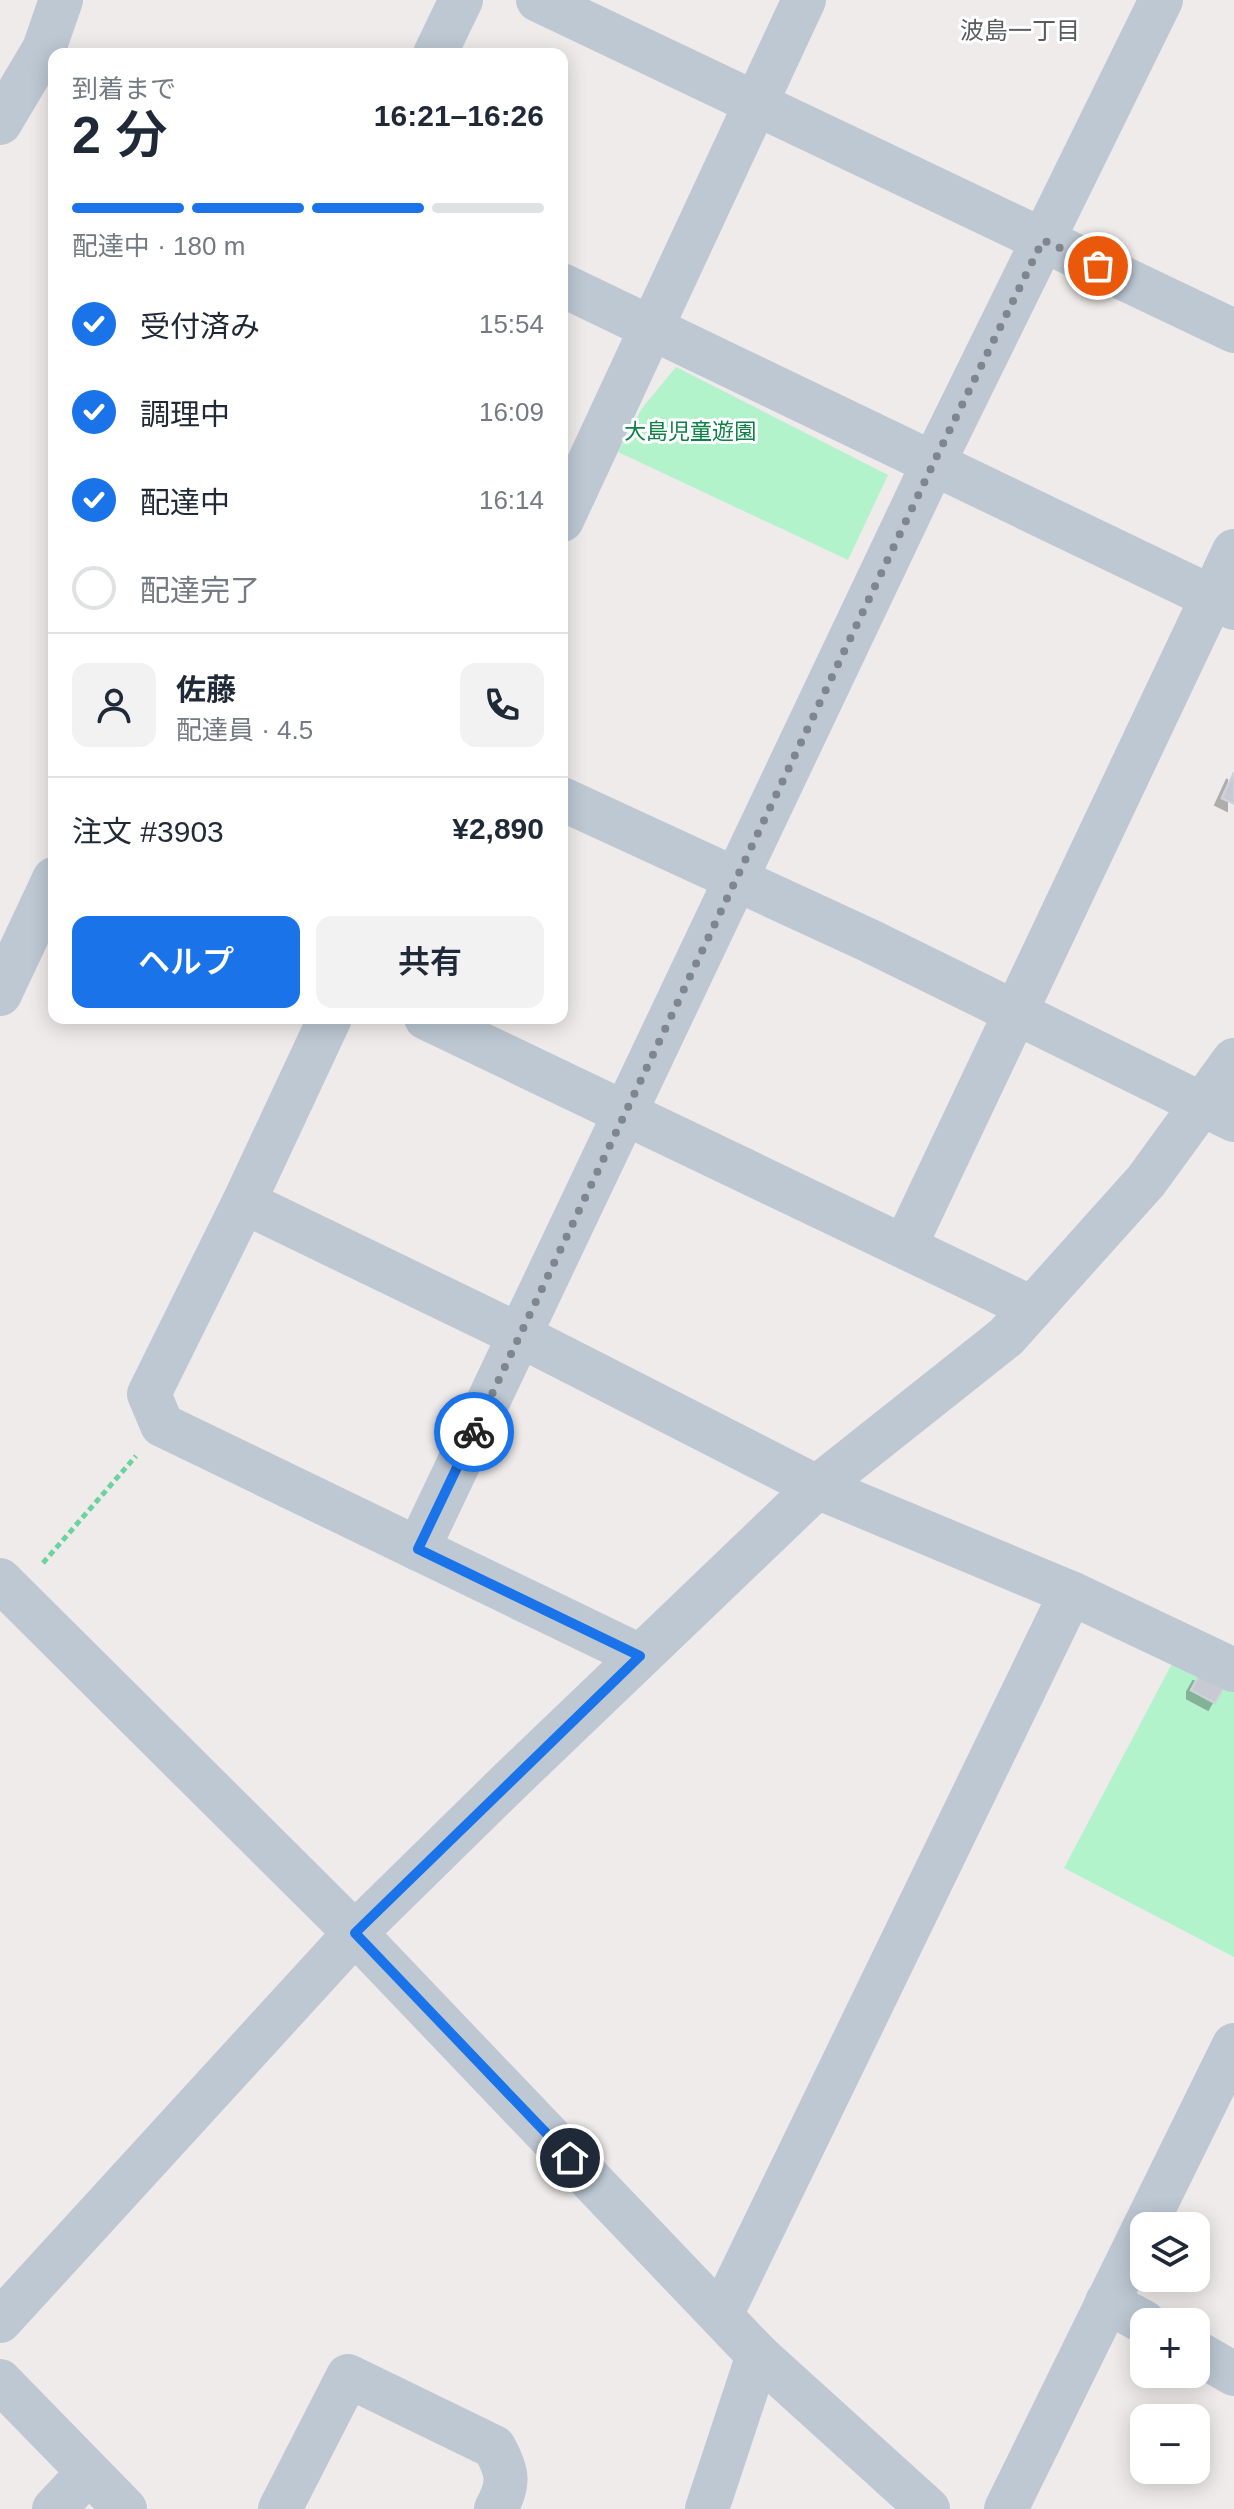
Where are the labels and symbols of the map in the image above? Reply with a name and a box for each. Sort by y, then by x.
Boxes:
district label: 波島一丁目 [960,17,1080,44]
pin [1064,232,1132,300]
park label: 大島児童遊園 [624,419,756,444]
courier [434,1392,514,1472]
pin [536,2124,604,2192]

